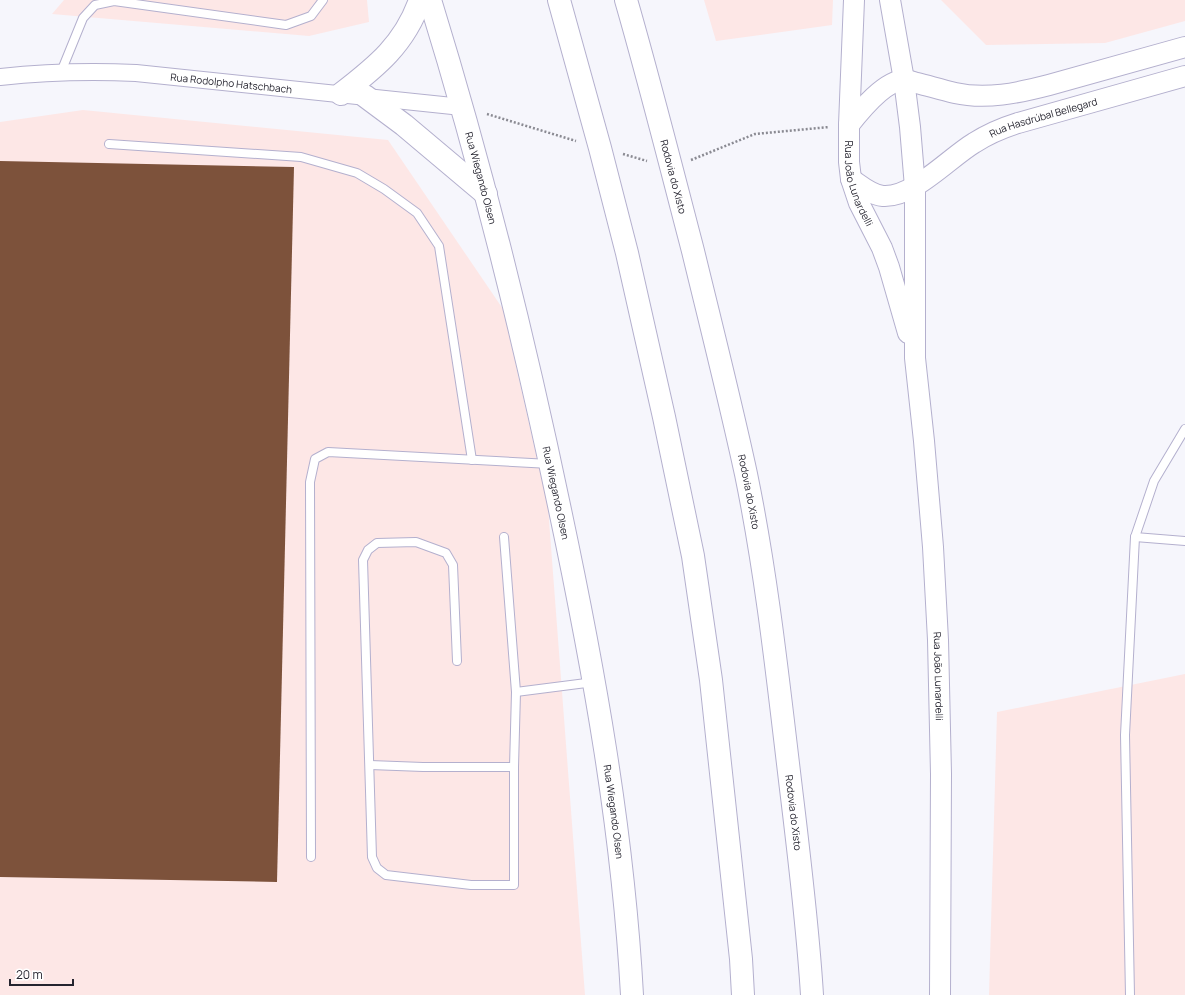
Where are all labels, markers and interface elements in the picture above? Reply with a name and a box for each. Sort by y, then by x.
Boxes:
street label: Rua Rodolpho Hatschbach [170,70,293,96]
street label: Rua Hasdrúbal Bellegard [987,94,1099,140]
street label: Rua Wiegando Olsen [462,130,500,225]
street label: Rodovia do Xisto [657,138,690,215]
street label: Rua João Lunardelli [842,140,877,228]
street label: Rua Wiegando Olsen [540,445,573,541]
street label: Rodovia do Xisto [735,453,763,530]
street label: Rua João Lunardelli [931,631,947,721]
street label: Rua Wiegando Olsen [601,764,627,860]
street label: Rodovia do Xisto [782,774,805,851]
scale bar [10,961,73,987]
text: 20 m [16,966,43,983]

